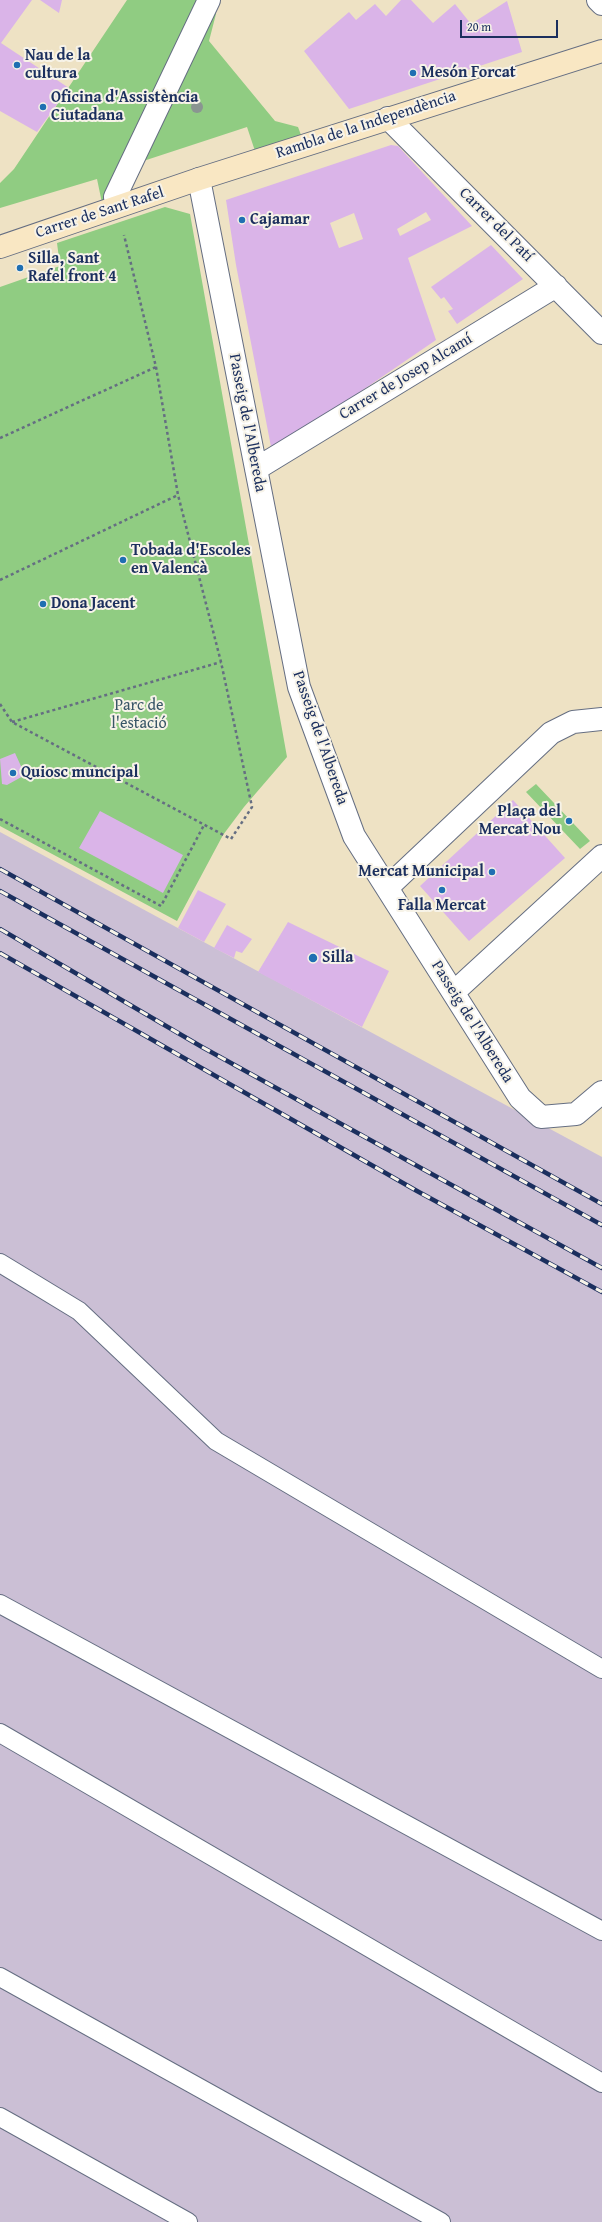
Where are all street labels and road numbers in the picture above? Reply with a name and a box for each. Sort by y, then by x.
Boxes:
street label: Rambla de la Independència [274,87,458,163]
street label: Carrer de Sant Rafel [33,183,167,243]
street label: Carrer del Patí [455,184,537,266]
street label: Carrer de Josep Alcamí [336,330,476,424]
street label: Passeig de l'Albereda [224,352,270,494]
street label: Passeig de l'Albereda [288,668,352,808]
street label: Passeig de l'Albereda [427,957,517,1087]

